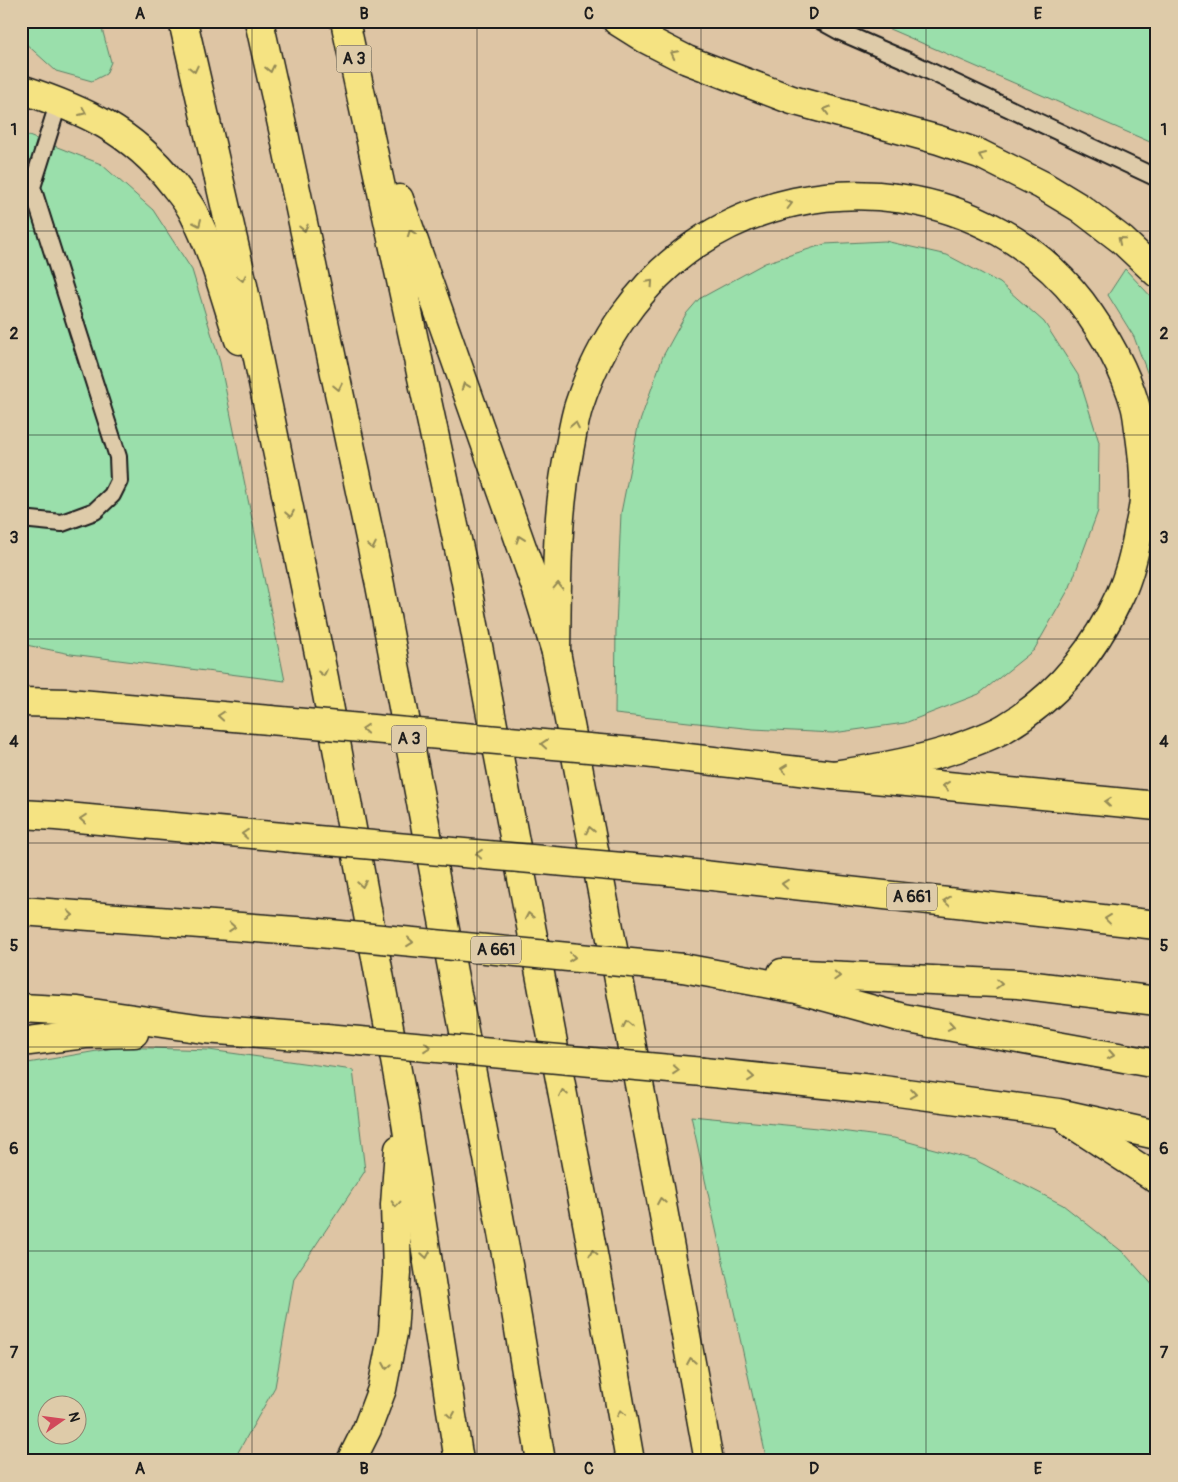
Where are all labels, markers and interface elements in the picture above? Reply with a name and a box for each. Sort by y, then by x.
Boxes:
text: A [135,4,146,24]
text: B [359,4,369,24]
text: C [584,4,594,24]
text: D [809,4,819,24]
text: E [1034,4,1043,24]
road number: A 3 [336,46,372,72]
one-way arrow [671,50,680,60]
one-way arrow [188,64,199,73]
one-way arrow [264,64,275,73]
one-way arrow [822,105,831,116]
one-way arrow [78,106,87,117]
text: 1 [11,120,17,140]
text: 1 [1161,120,1167,140]
one-way arrow [978,152,987,162]
one-way arrow [785,199,794,210]
one-way arrow [192,218,202,227]
one-way arrow [298,223,309,232]
one-way arrow [407,229,417,238]
one-way arrow [1118,237,1127,245]
one-way arrow [236,274,247,283]
one-way arrow [645,280,654,289]
text: 2 [10,324,19,344]
text: 2 [1160,324,1169,344]
one-way arrow [332,382,343,391]
one-way arrow [461,382,471,391]
one-way arrow [569,420,579,429]
one-way arrow [285,509,295,518]
text: 3 [10,528,19,548]
text: 3 [1160,528,1169,548]
one-way arrow [516,535,526,544]
one-way arrow [366,541,376,550]
one-way arrow [553,582,563,590]
one-way arrow [317,669,328,677]
one-way arrow [217,711,225,722]
one-way arrow [361,723,369,734]
road number: A 3 [392,726,426,752]
text: 4 [9,732,19,752]
text: 4 [1159,732,1169,752]
one-way arrow [540,739,548,750]
one-way arrow [780,764,788,775]
one-way arrow [942,781,950,792]
one-way arrow [1104,797,1112,808]
one-way arrow [79,814,87,825]
one-way arrow [585,826,596,835]
one-way arrow [241,828,249,839]
one-way arrow [475,849,483,860]
one-way arrow [781,879,789,890]
one-way arrow [357,880,367,889]
road number: A 661 [887,884,937,910]
one-way arrow [943,896,951,907]
one-way arrow [66,909,74,920]
one-way arrow [524,912,535,921]
one-way arrow [1104,914,1112,925]
one-way arrow [228,921,236,932]
text: 5 [10,936,19,956]
one-way arrow [407,936,415,947]
road number: A 661 [471,936,521,964]
text: 5 [1160,936,1169,956]
one-way arrow [568,952,576,963]
one-way arrow [833,970,841,981]
one-way arrow [995,978,1003,989]
one-way arrow [623,1020,633,1029]
one-way arrow [947,1021,956,1031]
one-way arrow [423,1041,431,1052]
one-way arrow [1107,1049,1116,1059]
one-way arrow [672,1064,680,1075]
one-way arrow [748,1071,756,1082]
one-way arrow [909,1088,917,1098]
one-way arrow [558,1089,568,1097]
text: 6 [9,1139,19,1159]
text: 6 [1159,1139,1169,1159]
one-way arrow [657,1197,667,1206]
one-way arrow [390,1200,401,1208]
one-way arrow [588,1248,599,1257]
one-way arrow [421,1250,431,1259]
text: 7 [10,1343,19,1363]
text: 7 [1160,1343,1169,1363]
one-way arrow [686,1357,696,1365]
one-way arrow [382,1361,392,1370]
north arrow [38,1394,88,1444]
one-way arrow [617,1408,627,1417]
text: N [65,1410,84,1424]
one-way arrow [446,1411,456,1420]
text: A [135,1459,146,1479]
text: B [359,1459,369,1479]
text: C [584,1459,594,1479]
text: D [809,1459,819,1479]
text: E [1034,1459,1043,1479]

